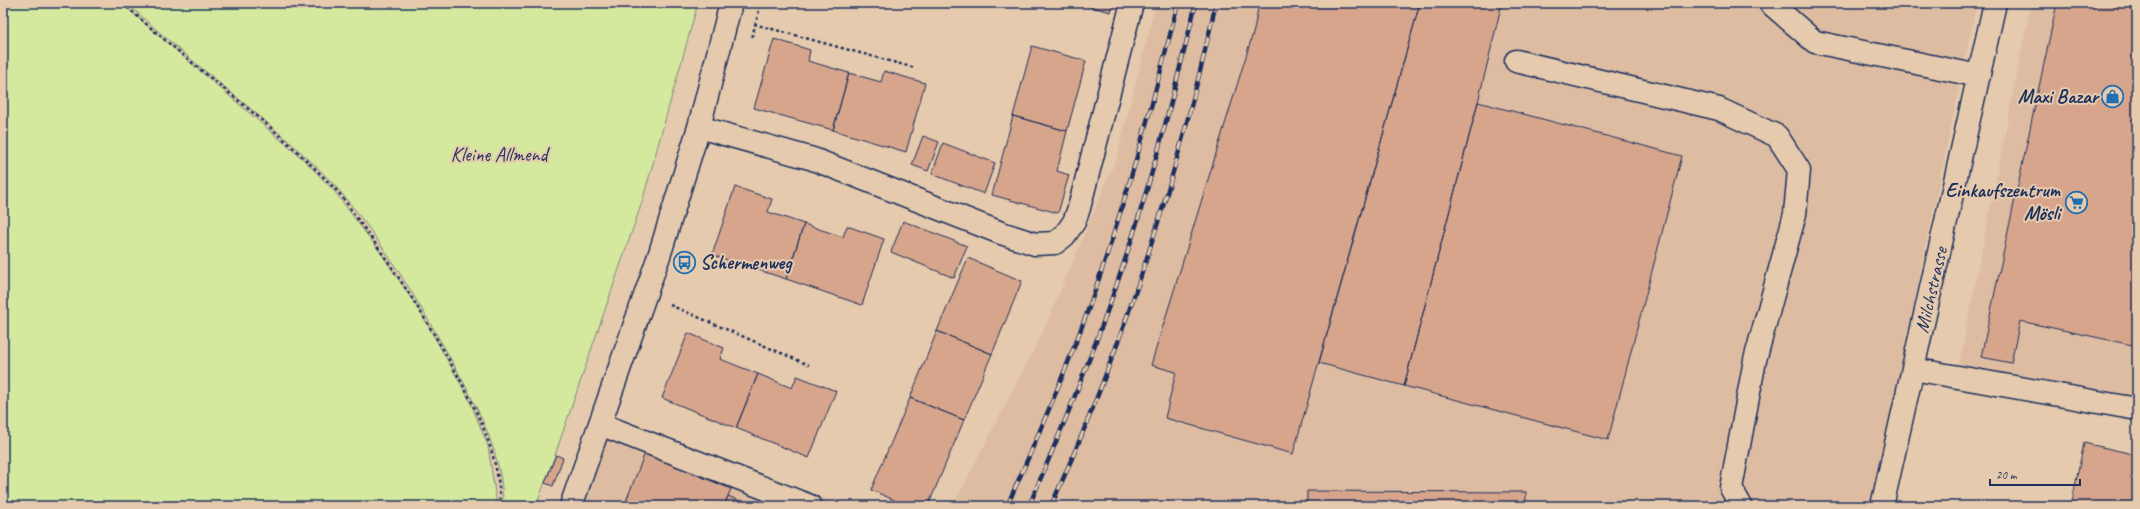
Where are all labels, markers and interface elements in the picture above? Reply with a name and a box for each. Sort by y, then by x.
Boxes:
shop icon: Maxi Bazar [2100,83,2126,109]
place label: Maxi Bazar [2018,84,2101,109]
park label: Kleine Allmend [451,142,550,167]
place label: Einkaufszentrum Mösli [1945,178,2063,226]
supermarket icon: Einkaufszentrum Mösli [2063,189,2089,215]
street label: Milchstrasse [1909,243,1953,335]
bus stop icon: Schermenweg [671,249,697,275]
place label: Schermenweg [700,250,793,275]
scale bar [1990,461,2080,487]
text: 20 m [1996,467,2018,483]

